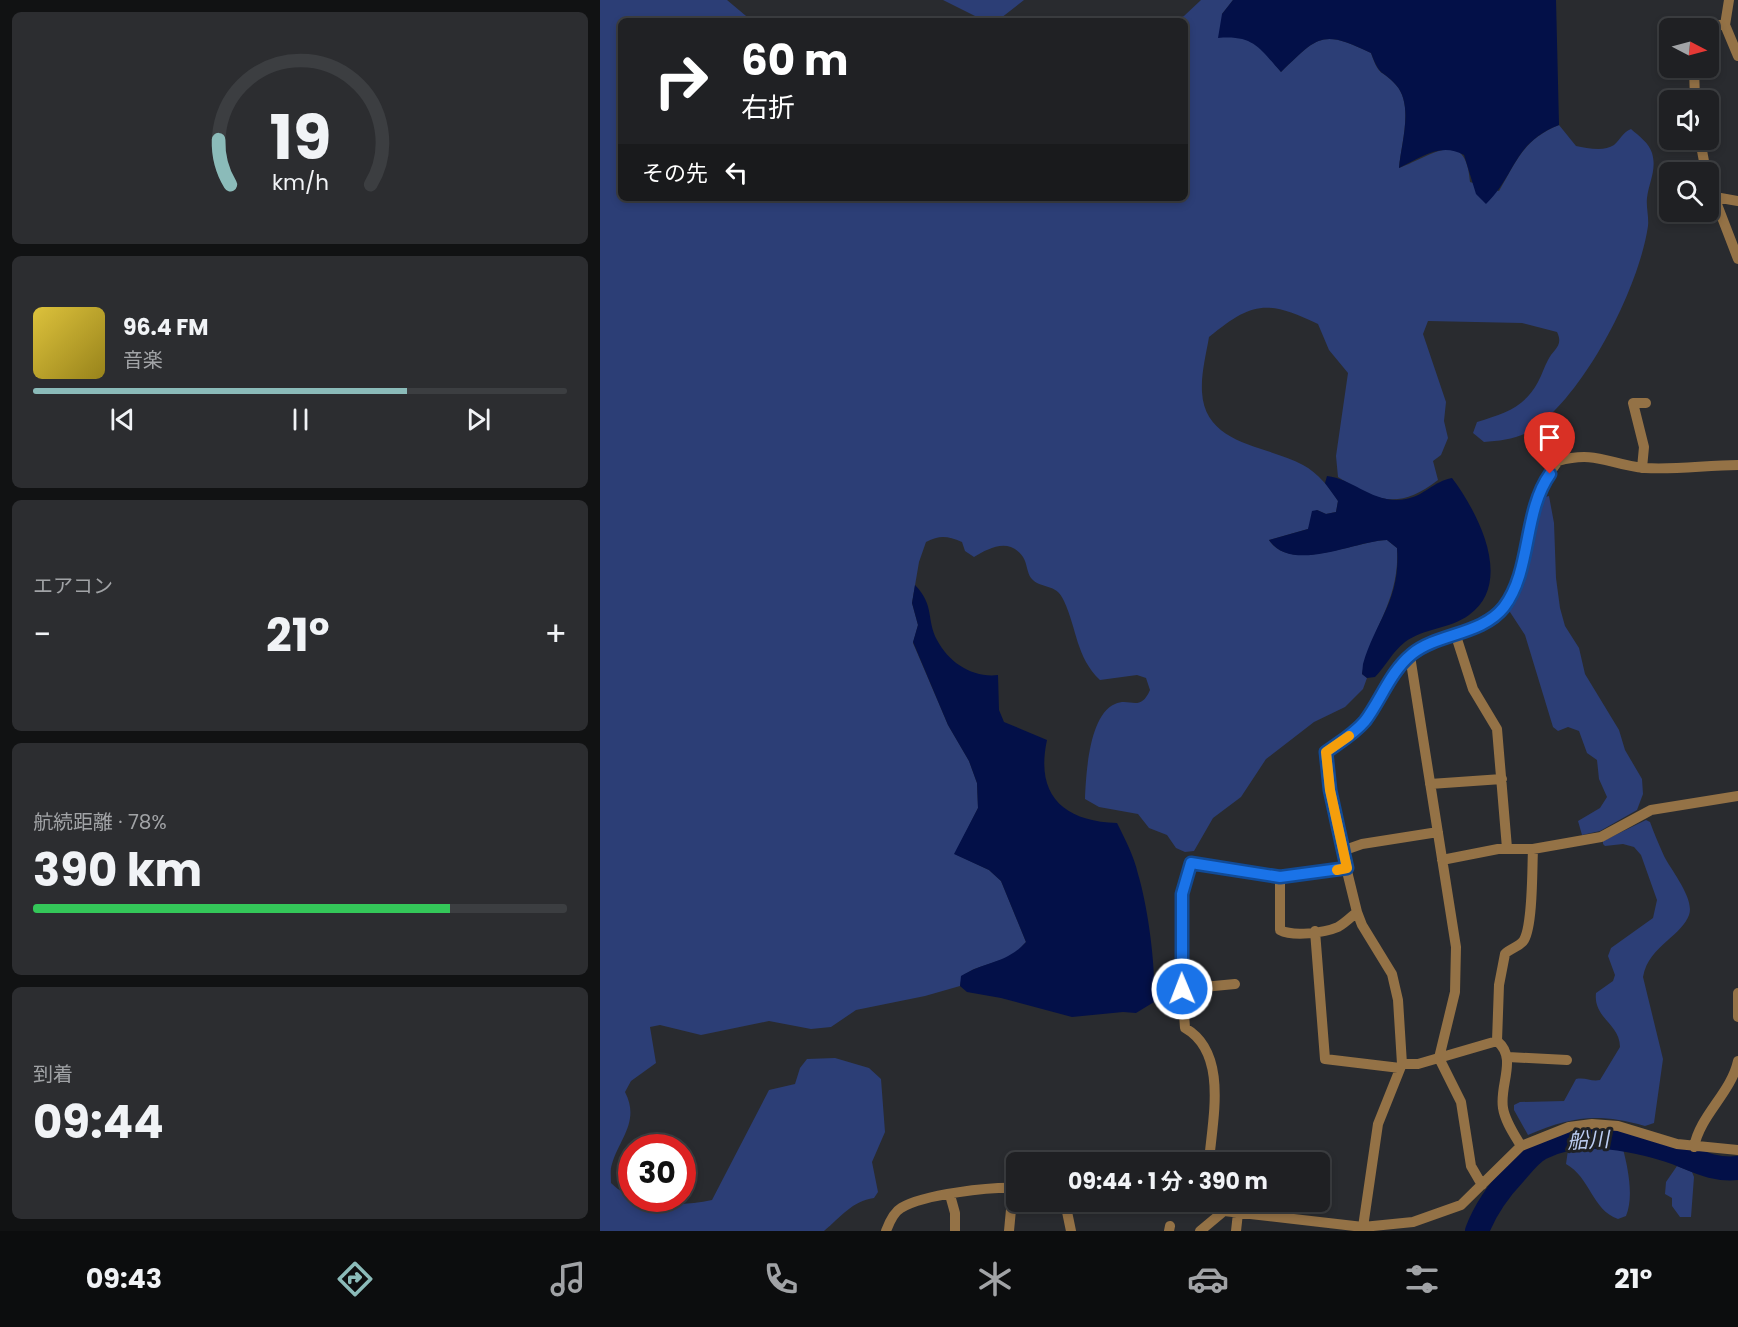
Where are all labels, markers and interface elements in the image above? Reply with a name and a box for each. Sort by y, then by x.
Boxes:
north arrow [1659,18,1719,78]
map controls [1659,18,1719,222]
text: 60 m [741,31,849,90]
icon: right [642,42,720,120]
text: 右折 [741,89,795,126]
button: sound [1659,90,1719,150]
text: 19 [269,93,331,181]
icon: left [720,156,753,189]
text: その先 [642,158,708,189]
button: search [1659,162,1719,222]
text: km/h [271,167,329,198]
text: 96.4 FM [123,312,209,343]
text: 音楽 [123,346,163,374]
icon: previous [106,403,139,436]
icon: pause [284,403,317,436]
icon: next [462,403,495,436]
pin [1524,412,1575,474]
icon: arrive [1533,421,1566,454]
text: エアコン [33,572,113,600]
text: 21° [266,604,330,667]
text: − [33,611,51,658]
text: + [544,611,567,658]
text: 航続距離 · 78% [33,808,167,836]
text: 390 km [33,839,202,902]
position arrow [1150,957,1214,1021]
text: 到着 [33,1060,73,1088]
text: 09:44 [33,1091,164,1154]
water label: 船川 [1566,1124,1612,1156]
speed limit sign: 30 [618,1134,696,1212]
text: 09:44 · 1 分 · 390 m [1068,1166,1268,1197]
icon: directions [334,1258,376,1300]
icon: music [547,1258,589,1300]
icon: phone [760,1258,802,1300]
icon: climate [974,1258,1016,1300]
icon: car [1187,1258,1229,1300]
icon: filters [1401,1258,1443,1300]
text: 09:43 [86,1260,162,1297]
text: 21° [1614,1260,1652,1297]

